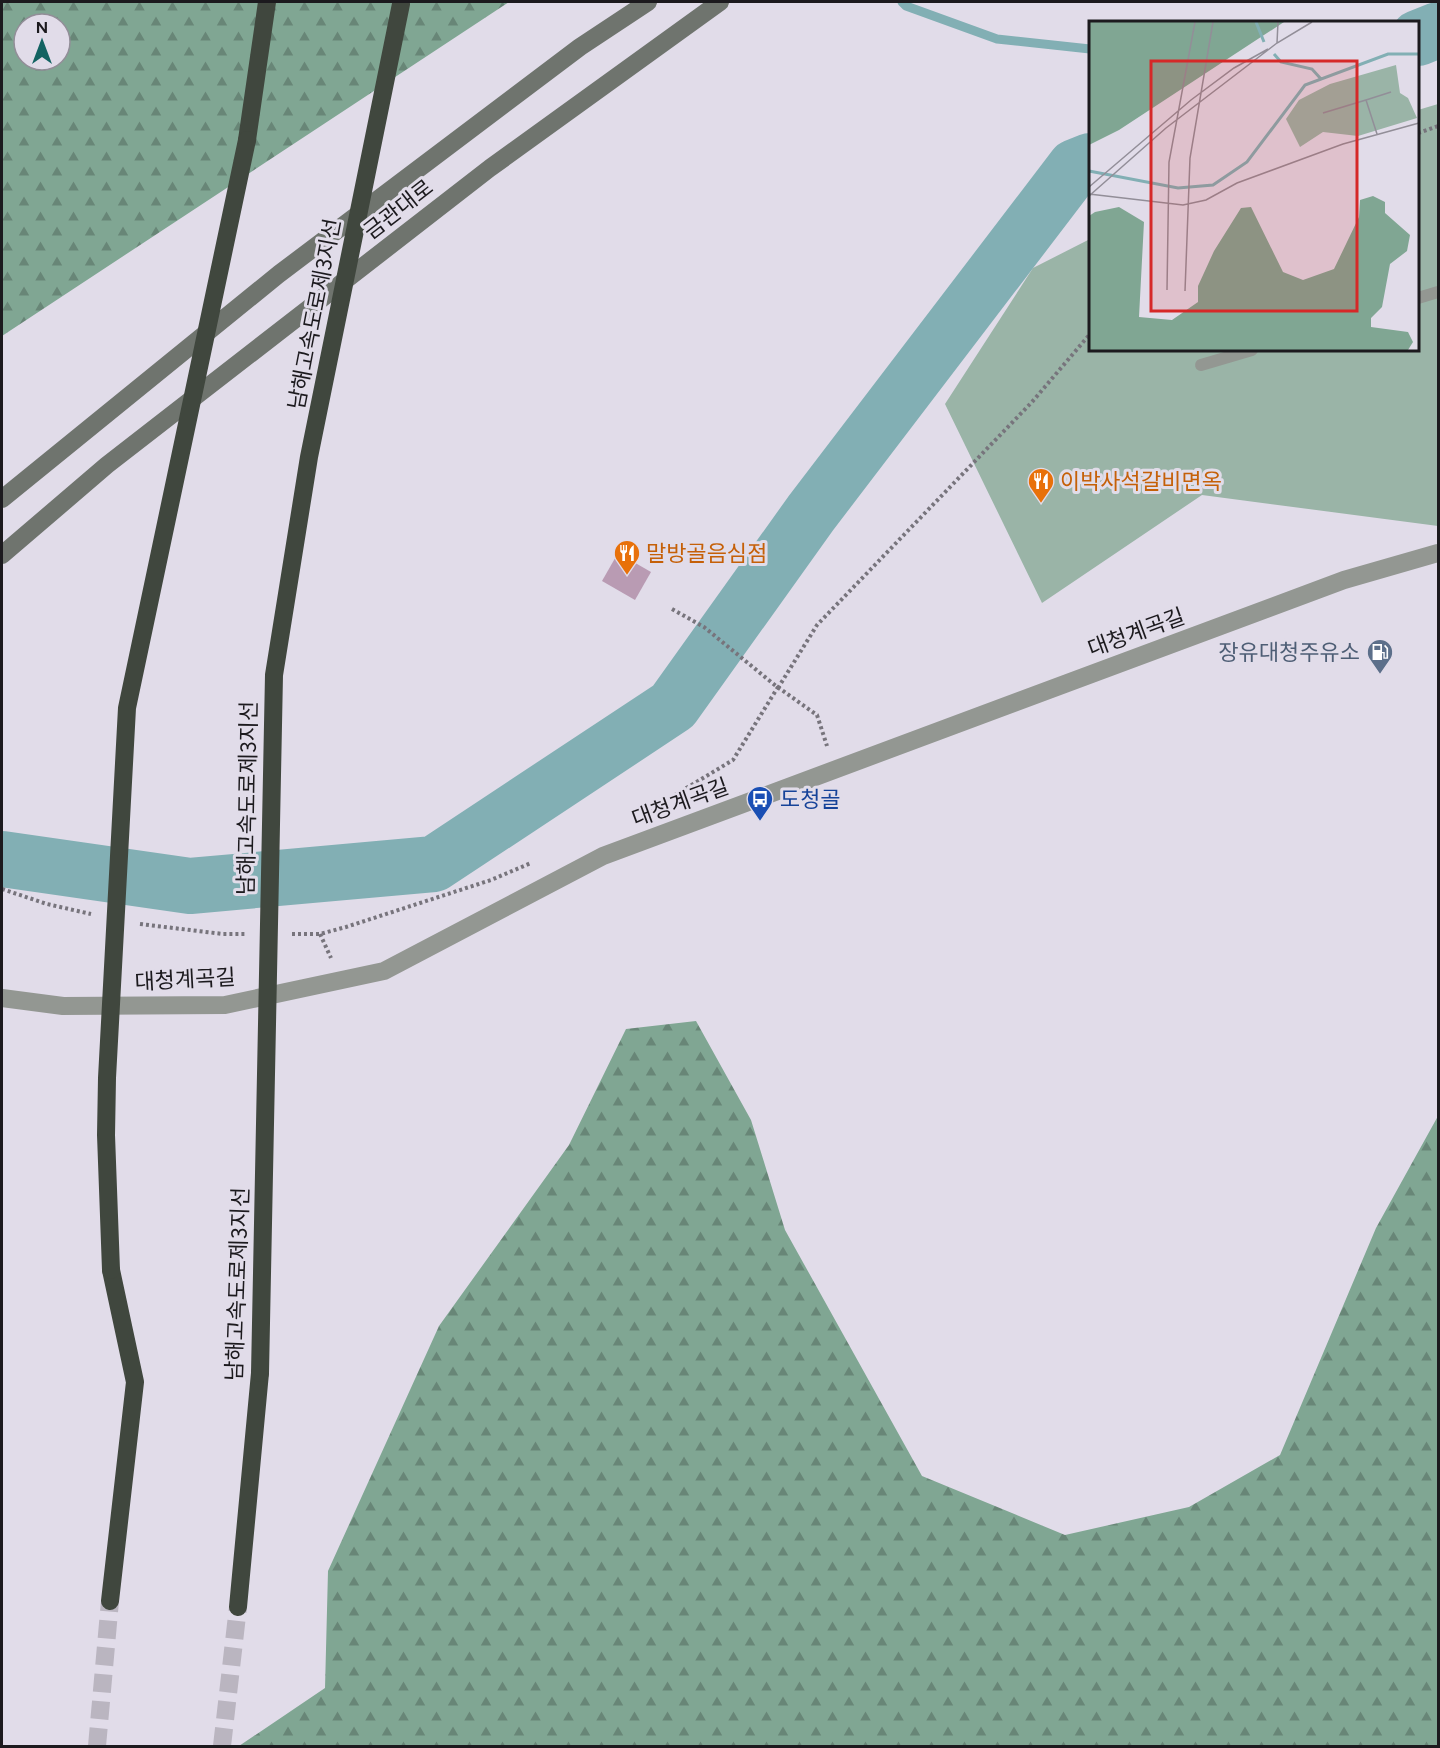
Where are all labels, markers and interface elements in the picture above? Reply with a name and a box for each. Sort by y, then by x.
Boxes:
north arrow [12,12,72,72]
text: N [36,18,48,37]
inset map [1089,21,1419,351]
street label: 금관대로 [358,174,439,245]
street label: 남해고속도로제3지선 [283,216,346,412]
restaurant icon: 이박사석갈비면옥 [1026,466,1056,504]
place label: 이박사석갈비면옥 [1060,468,1222,495]
restaurant icon: 말방골음심점 [612,538,642,576]
place label: 말방골음심점 [646,540,767,567]
street label: 대청계곡길 [1084,602,1188,662]
fuel station icon: 장유대청주유소 [1365,637,1395,675]
place label: 장유대청주유소 [1218,639,1360,666]
street label: 남해고속도로제3지선 [232,701,263,895]
street label: 대청계곡길 [628,772,732,832]
bus stop icon: 도청골 [745,784,775,822]
place label: 도청골 [780,786,841,813]
street label: 대청계곡길 [134,963,236,996]
street label: 남해고속도로제3지선 [221,1187,254,1381]

